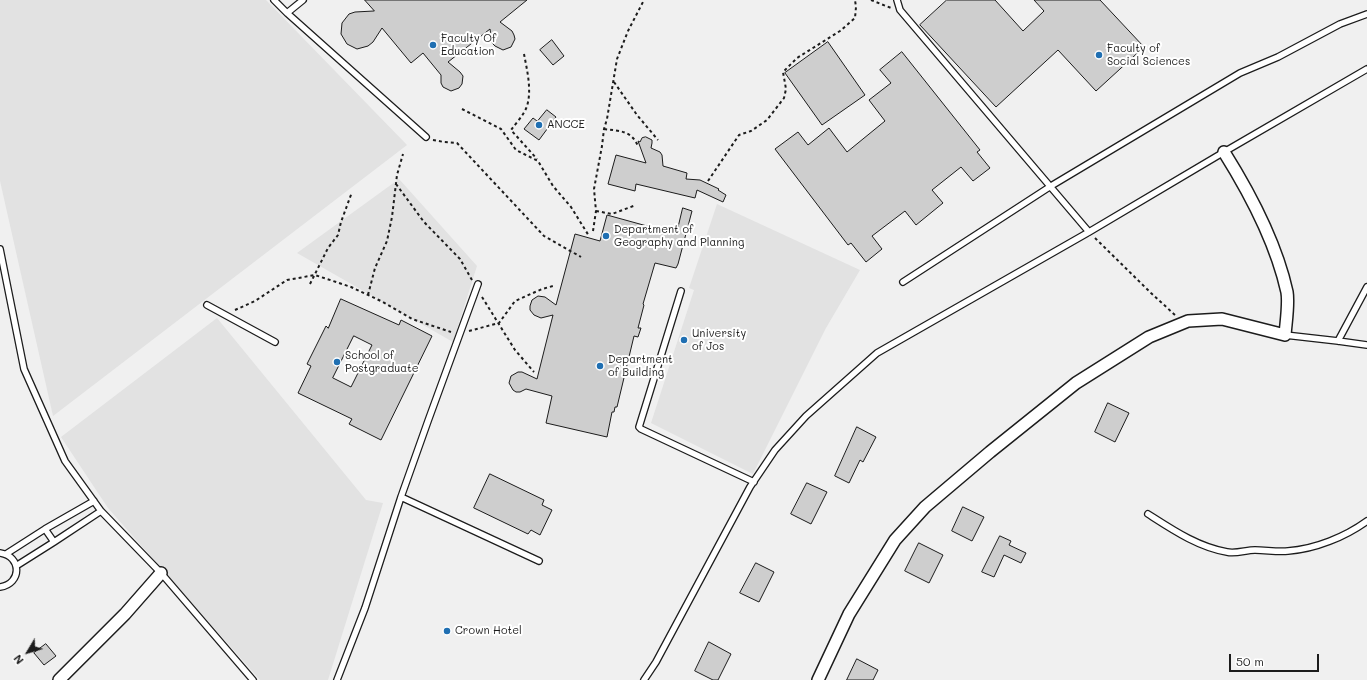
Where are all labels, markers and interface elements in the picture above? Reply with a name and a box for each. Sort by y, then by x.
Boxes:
place label: Faculty Of Education [441,32,496,58]
marker: Faculty Of Education [428,40,438,50]
place label: Faculty of Social Sciences [1107,42,1190,68]
marker: Faculty of Social Sciences [1094,50,1104,60]
place label: ANCCE [547,118,585,132]
marker: ANCCE [534,120,544,130]
place label: Department of Geography and Planning [614,223,744,249]
marker: Department of Geography and Planning [601,231,611,241]
place label: University of Jos [692,327,746,353]
marker: University of Jos [679,335,689,345]
place label: School of Postgraduate [345,349,419,375]
place label: Department of Building [608,353,673,379]
marker: School of Postgraduate [332,357,342,367]
marker: Department of Building [595,361,605,371]
place label: Crown Hotel [455,624,522,638]
marker: Crown Hotel [442,626,452,636]
north arrow [8,632,48,672]
scale bar [1231,646,1321,672]
text: N [10,652,27,668]
text: 50 m [1236,653,1264,669]

